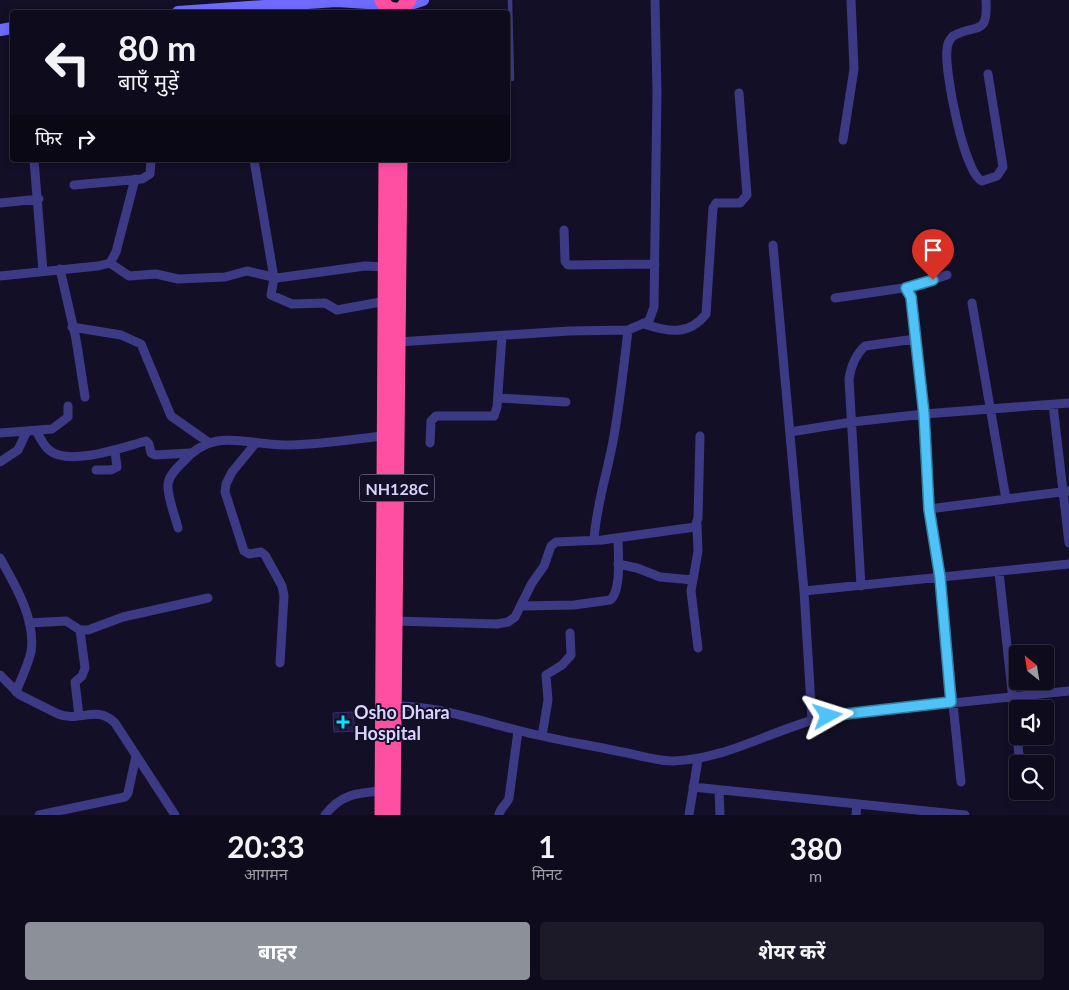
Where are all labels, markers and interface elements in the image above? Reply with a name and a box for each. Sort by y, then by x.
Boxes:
text: 80 m [118,26,196,68]
icon: left [35,30,100,95]
text: बाएँ मुड़ें [118,68,179,95]
icon: right [72,125,100,153]
text: फिर [35,126,62,149]
pin [912,229,954,280]
icon: arrive [919,236,947,264]
road number: NH128C [360,474,434,502]
north arrow [1009,645,1054,690]
map controls [1009,645,1054,800]
position arrow [801,689,853,741]
button: sound [1009,700,1054,745]
place label: Osho Dhara Hospital [354,701,450,744]
marker: Osho Dhara Hospital [336,715,350,729]
button: search [1009,755,1054,800]
text: 20:33 [227,828,305,864]
text: 1 [538,828,556,864]
text: 380 [790,830,842,866]
text: आगमन [244,864,288,883]
text: मिनट [532,864,562,883]
text: m [809,866,822,885]
button: बाहर [25,922,530,980]
button: शेयर करें [540,922,1044,980]

